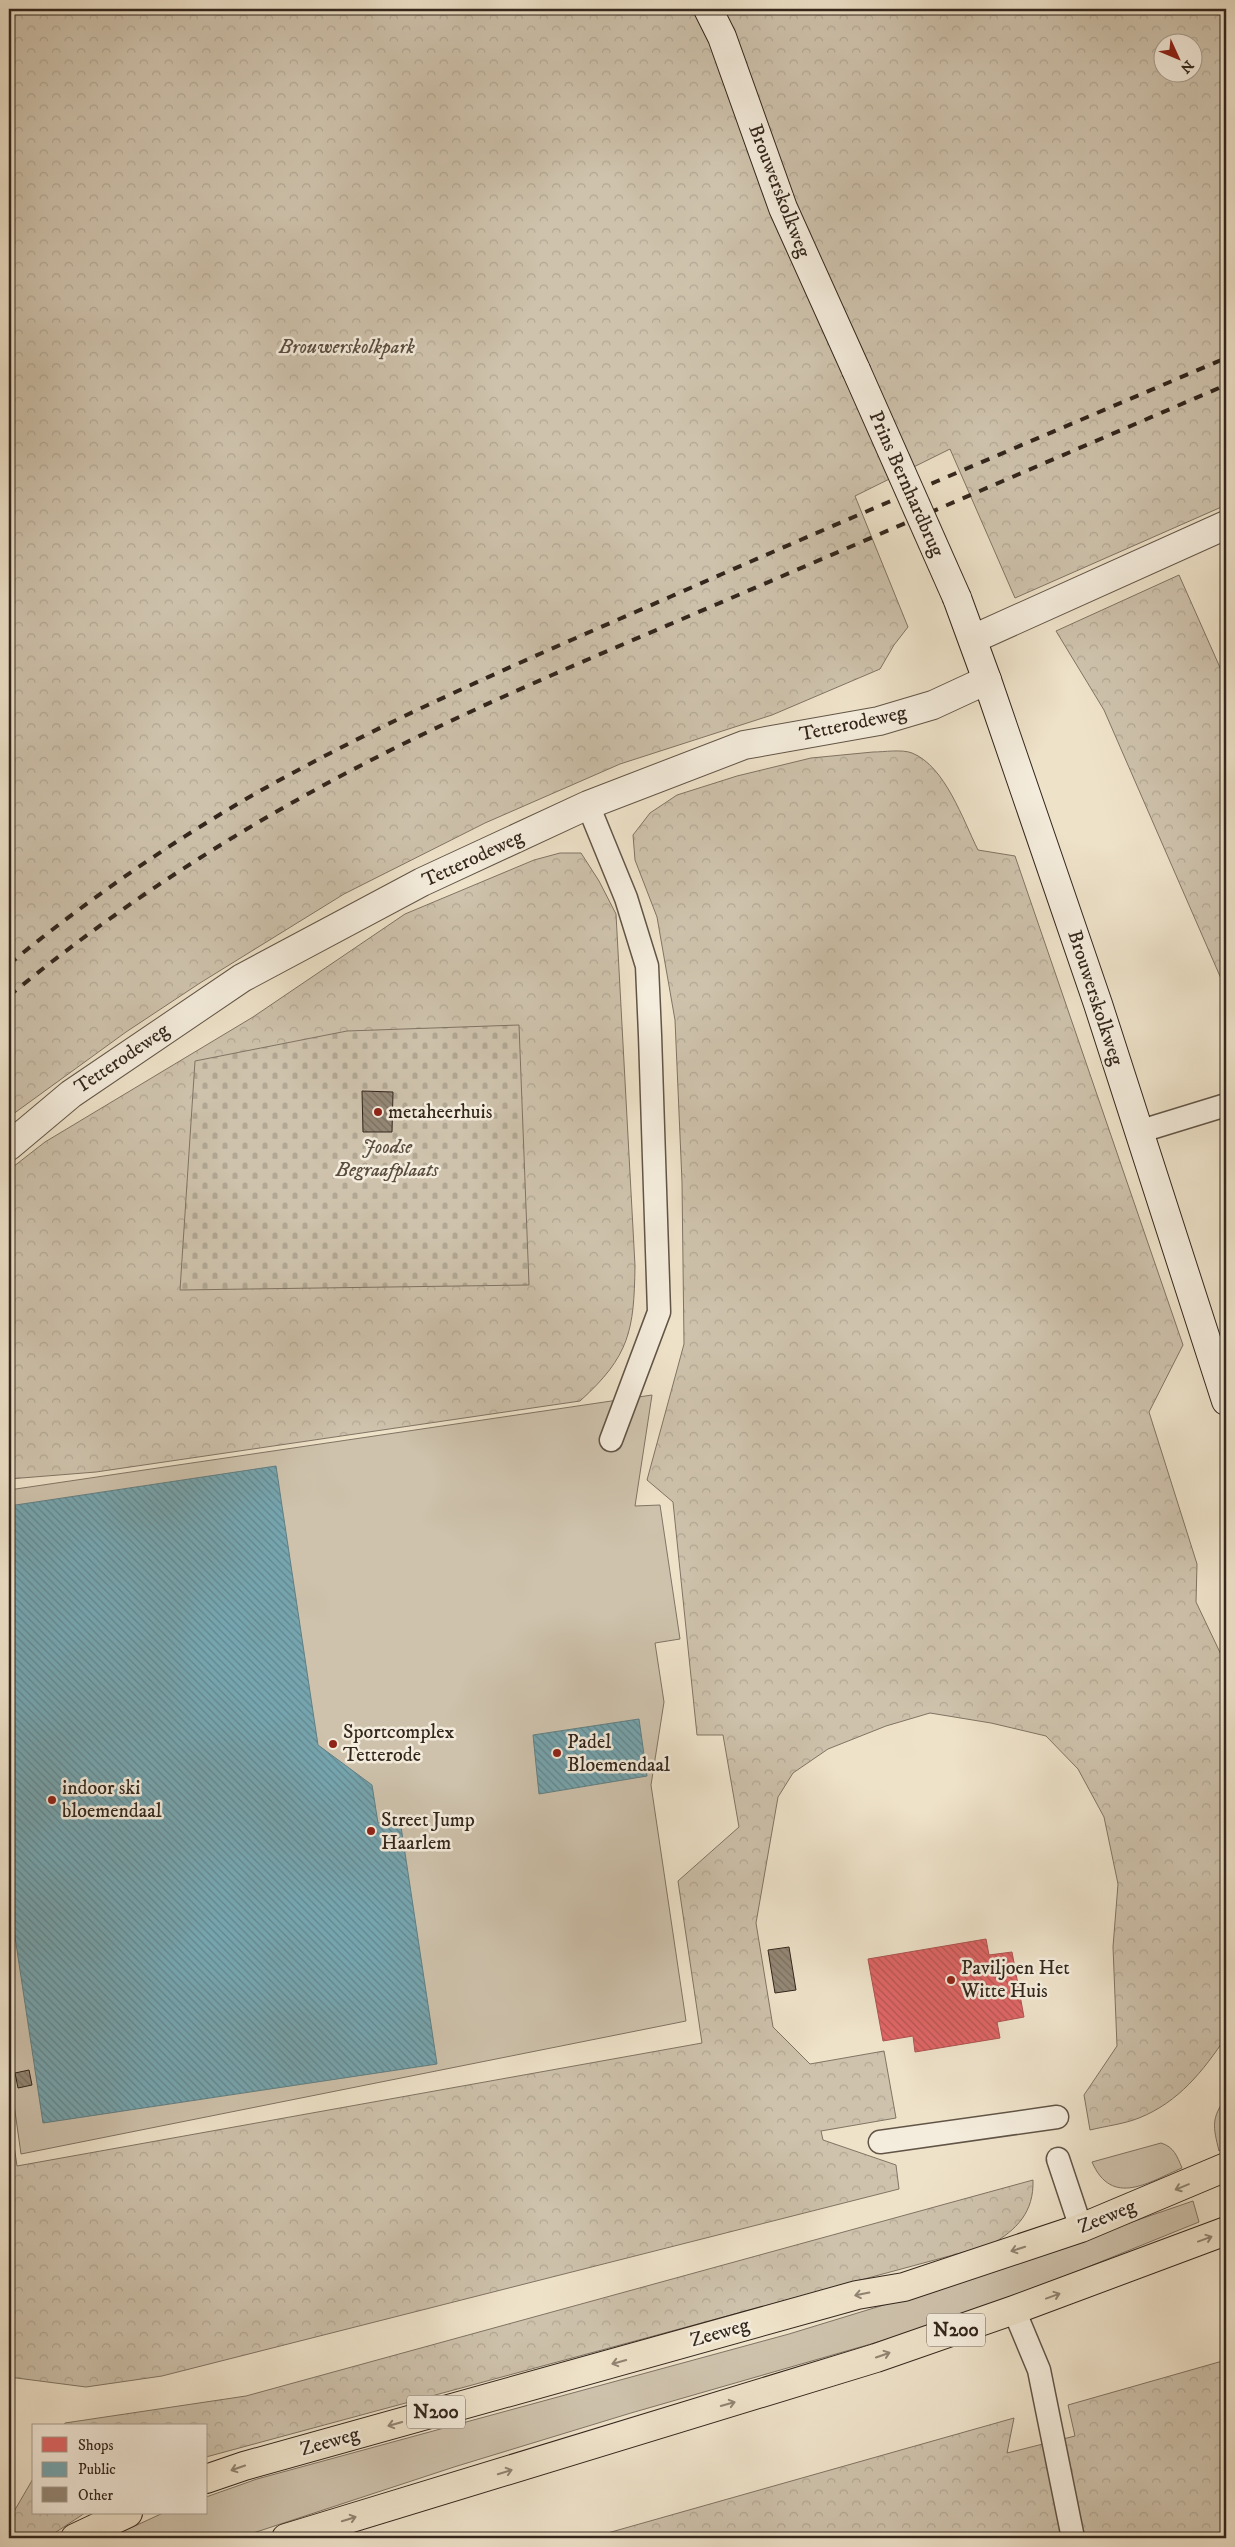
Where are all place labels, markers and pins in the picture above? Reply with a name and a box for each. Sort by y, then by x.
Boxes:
place label: metaheerhuis [388,1100,493,1125]
marker: metaheerhuis [372,1106,384,1118]
place label: Sportcomplex Tetterode [343,1720,455,1768]
place label: Padel Bloemendaal [567,1730,670,1778]
marker: Sportcomplex Tetterode [327,1738,339,1750]
marker: Padel Bloemendaal [551,1747,563,1759]
place label: indoor ski bloemendaal [62,1776,162,1824]
marker: indoor ski bloemendaal [46,1794,58,1806]
place label: Street Jump Haarlem [381,1808,475,1856]
marker: Street Jump Haarlem [365,1825,377,1837]
place label: Paviljoen Het Witte Huis [960,1956,1070,2004]
marker: Paviljoen Het Witte Huis [945,1974,957,1986]

